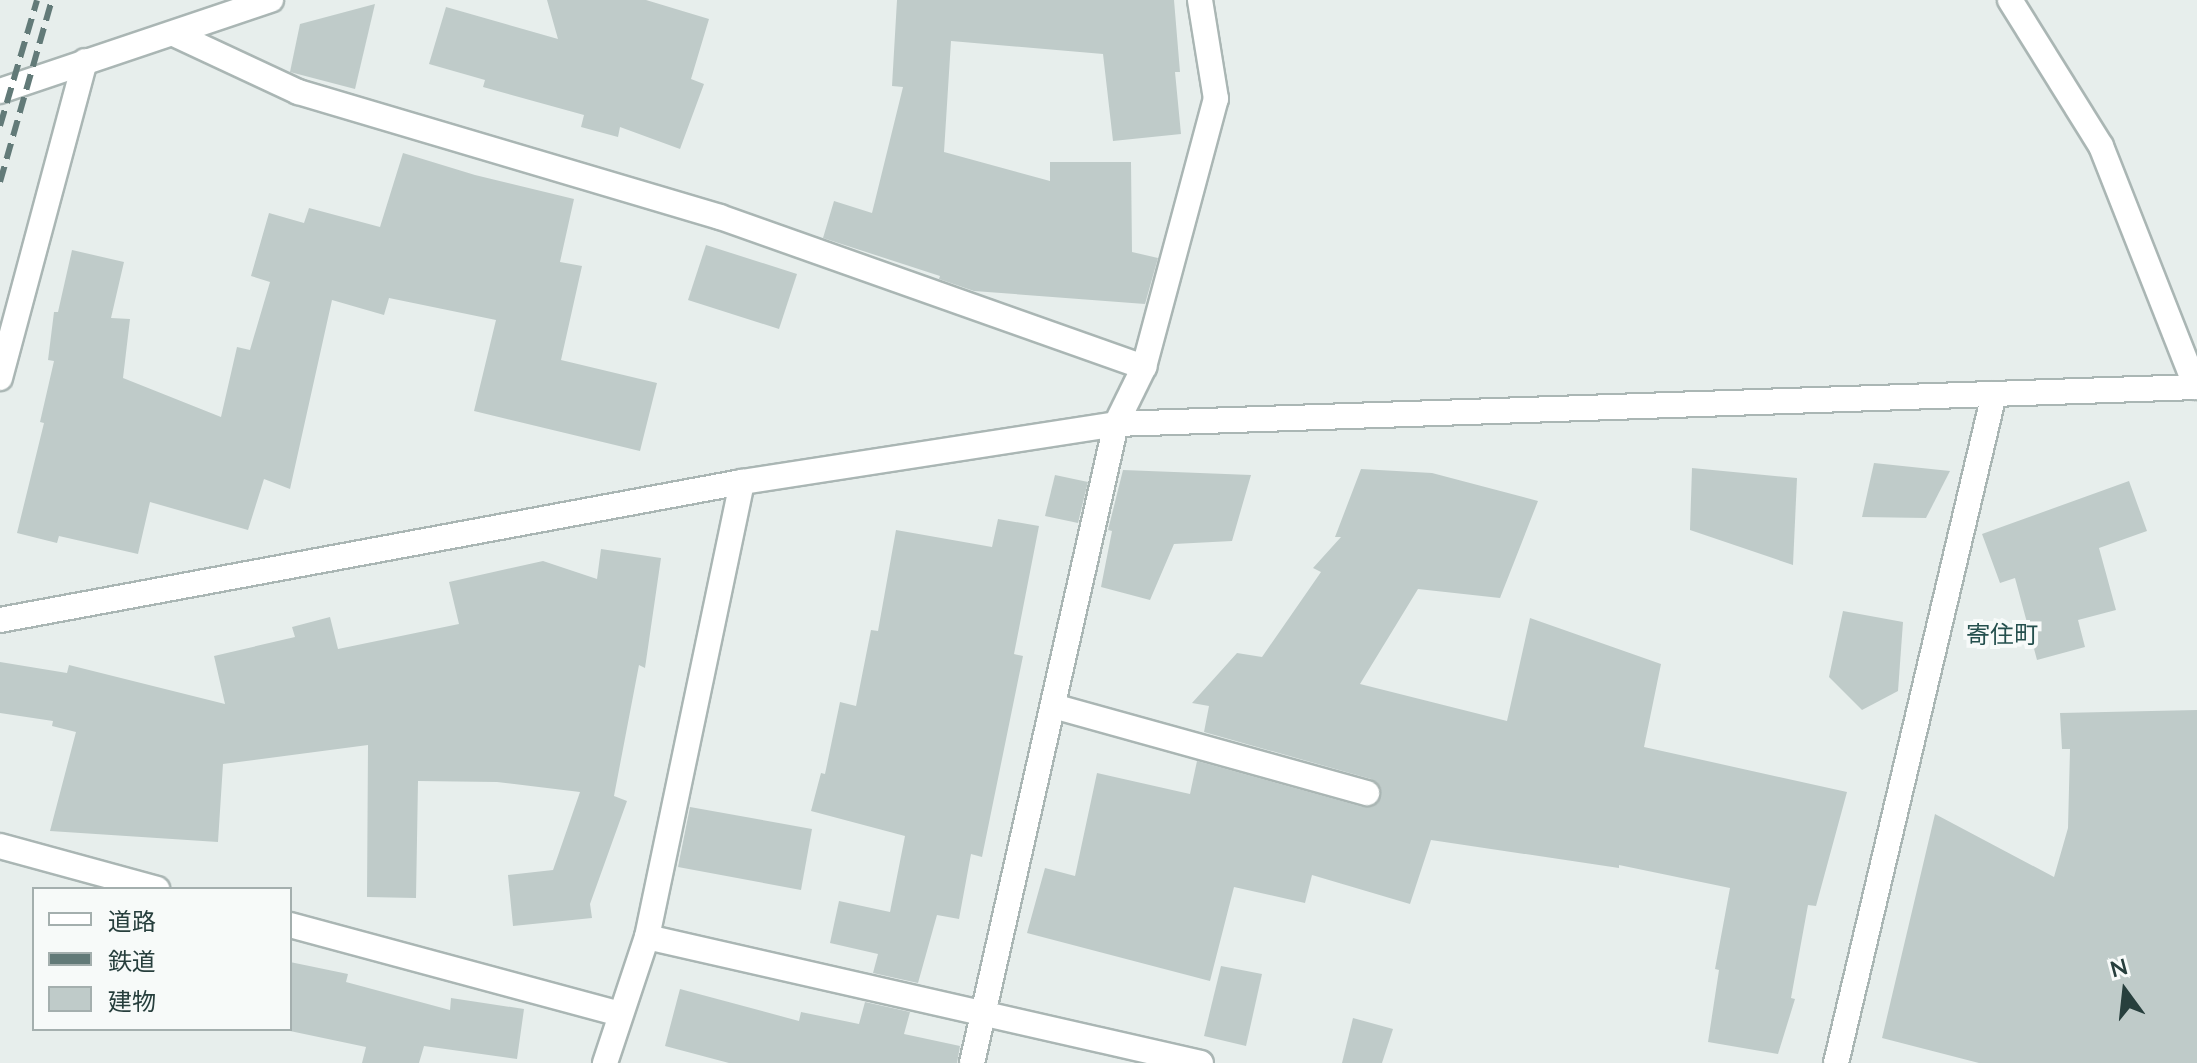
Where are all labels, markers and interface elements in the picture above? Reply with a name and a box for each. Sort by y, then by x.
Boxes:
district label: 寄住町 [1966,620,2038,648]
legend [32,887,292,1031]
text: 道路 [108,906,156,935]
text: 鉄道 [108,946,156,975]
north arrow [2085,951,2165,1031]
text: N [2107,952,2130,983]
text: 建物 [108,986,156,1015]

